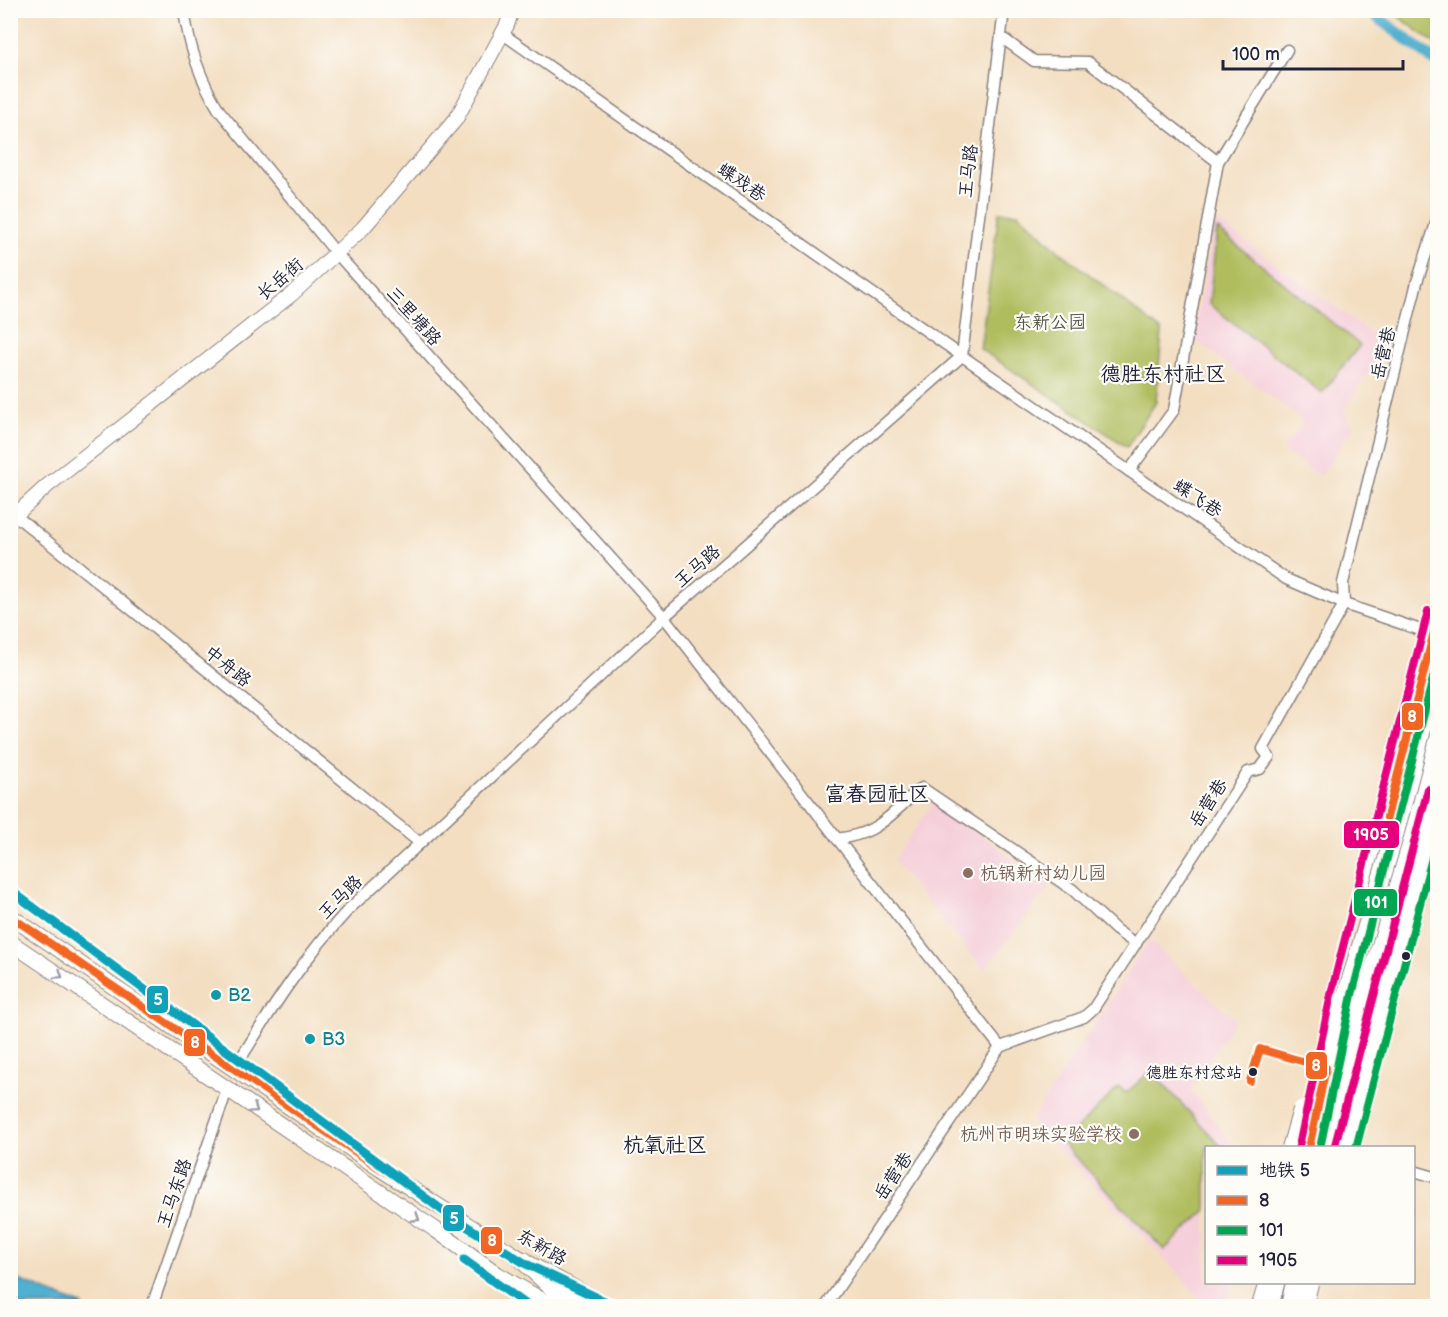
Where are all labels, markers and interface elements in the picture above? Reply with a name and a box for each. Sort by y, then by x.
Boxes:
scale bar [1223,33,1403,71]
text: 100 m [1232,44,1280,65]
street label: 王马路 [955,143,982,199]
street label: 蝶戏巷 [714,158,770,206]
street label: 长岳街 [253,254,308,305]
street label: 三里塘路 [382,283,446,350]
park label: 东新公园 [1014,312,1086,333]
street label: 岳营巷 [1367,324,1400,382]
district label: 德胜东村社区 [1100,362,1226,387]
street label: 蝶飞巷 [1169,475,1226,522]
street label: 王马路 [670,541,725,592]
street label: 中舟路 [200,641,255,692]
line badge: 8 [1401,702,1424,731]
text: 8 [1407,708,1417,727]
street label: 岳营巷 [1185,775,1232,832]
district label: 富春园社区 [825,782,930,807]
line badge: 1905 [1343,820,1400,849]
text: 1905 [1353,826,1389,845]
place label: 杭锅新村幼儿园 [980,863,1106,884]
marker: 杭锅新村幼儿园 [961,866,975,880]
street label: 王马路 [314,871,367,924]
line badge: 101 [1353,888,1398,917]
text: 101 [1364,894,1388,913]
unlabelled marker [1400,950,1412,962]
one-way arrow [52,968,63,979]
line badge: 5 [146,985,169,1014]
place label: B2 [228,985,251,1006]
marker: B2 [209,988,223,1002]
text: 5 [153,991,163,1010]
line badge: 8 [183,1028,206,1057]
place label: B3 [322,1029,345,1050]
marker: B3 [303,1032,317,1046]
text: 8 [190,1034,200,1053]
line badge: 8 [1305,1051,1328,1080]
text: 8 [1311,1057,1321,1076]
place label: 德胜东村总站 [1146,1064,1242,1083]
marker: 德胜东村总站 [1247,1066,1259,1078]
one-way arrow [248,1102,259,1113]
place label: 杭州市明珠实验学校 [960,1124,1122,1145]
marker: 杭州市明珠实验学校 [1127,1127,1141,1141]
district label: 杭氧社区 [623,1133,707,1158]
legend [1205,1146,1415,1284]
street label: 岳营巷 [870,1148,917,1205]
street label: 王马东路 [153,1156,196,1231]
text: 地铁 5 [1259,1160,1310,1181]
text: 8 [1259,1190,1270,1211]
line badge: 5 [442,1204,465,1232]
one-way arrow [410,1210,421,1221]
text: 5 [449,1210,459,1229]
text: 101 [1259,1220,1284,1241]
street label: 东新路 [513,1225,570,1270]
line badge: 8 [480,1226,503,1255]
text: 8 [487,1232,497,1251]
text: 1905 [1259,1250,1297,1271]

